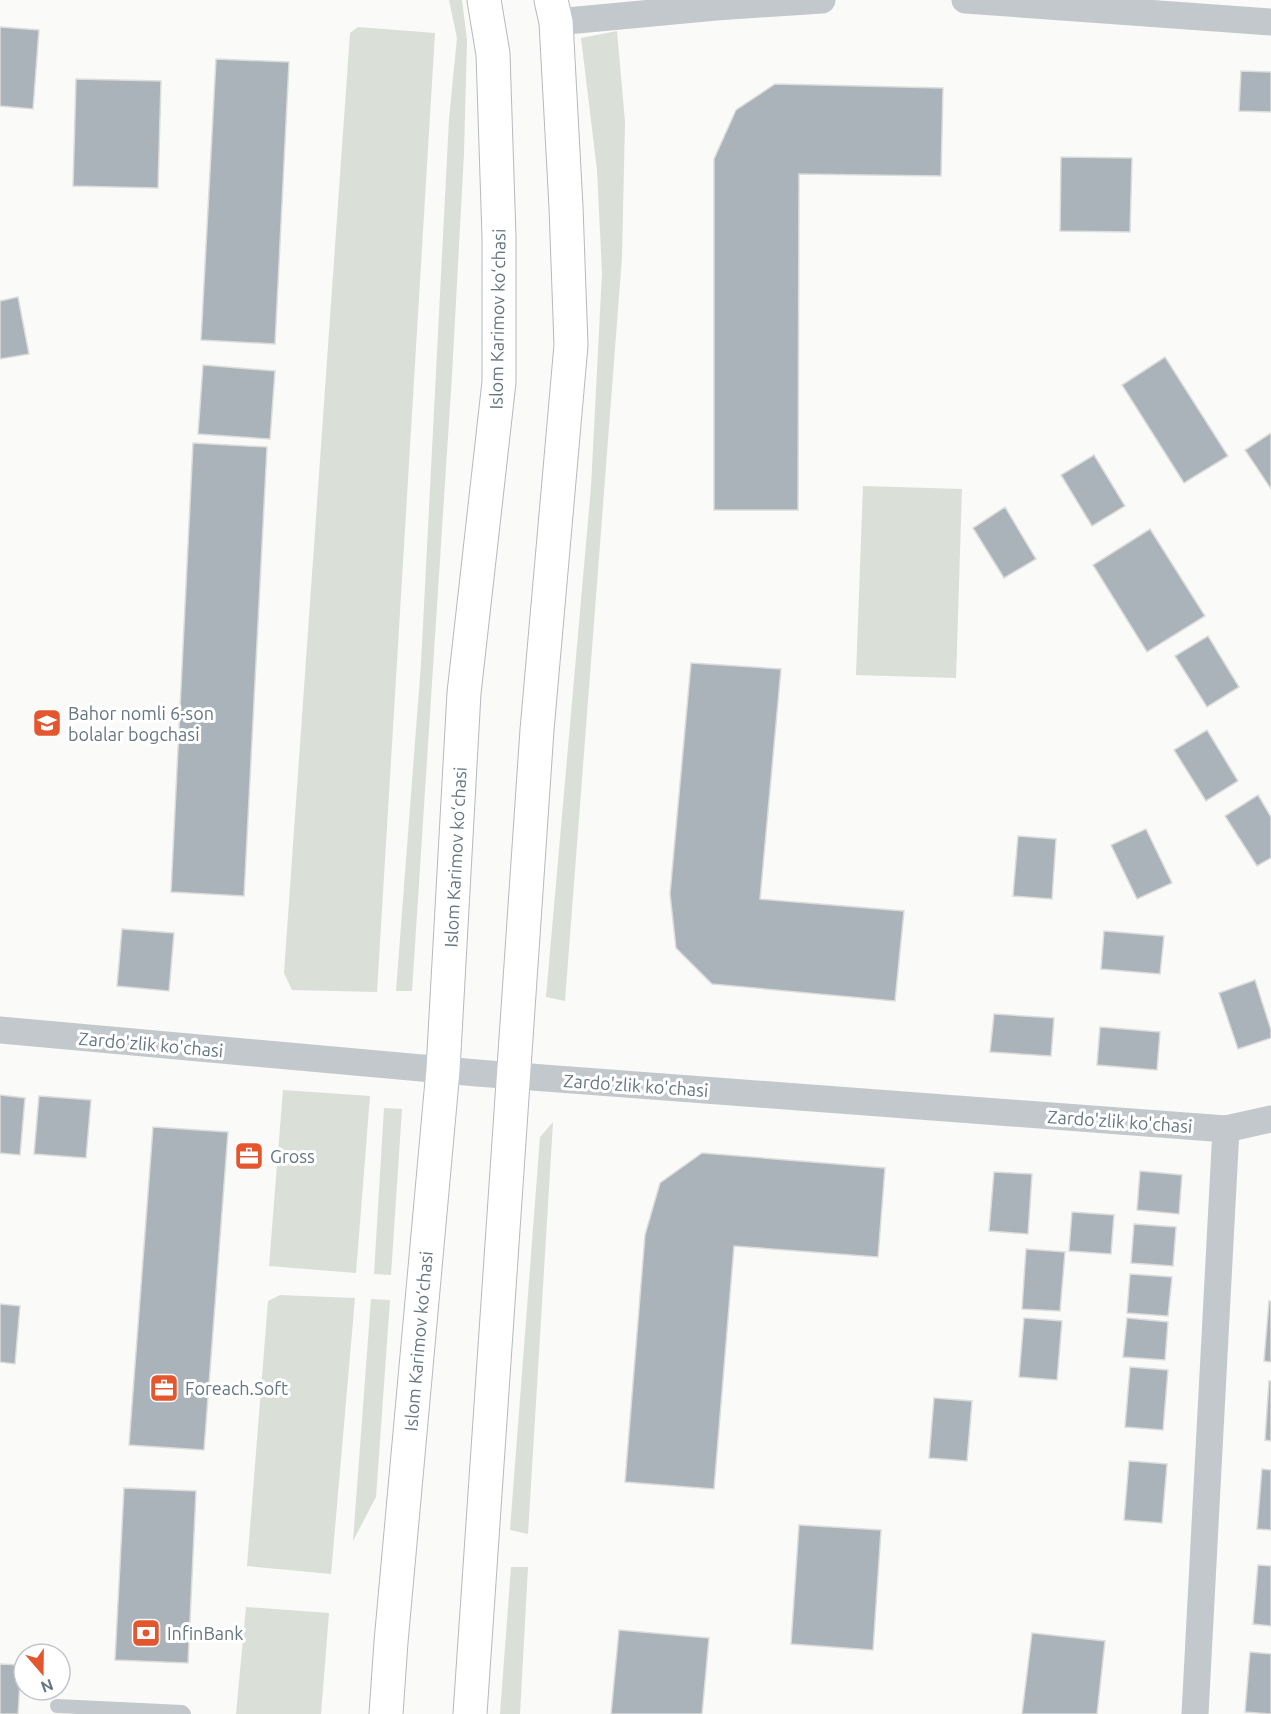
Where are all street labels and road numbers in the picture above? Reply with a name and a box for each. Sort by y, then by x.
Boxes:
street label: Islom Karimov ko‘chasi [485,228,509,410]
street label: Islom Karimov ko‘chasi [440,766,470,948]
street label: Zardo'zlik ko'chasi [78,1028,224,1060]
street label: Zardo'zlik ko'chasi [563,1070,709,1100]
street label: Zardo'zlik ko'chasi [1047,1106,1193,1136]
street label: Islom Karimov ko‘chasi [400,1250,436,1432]

